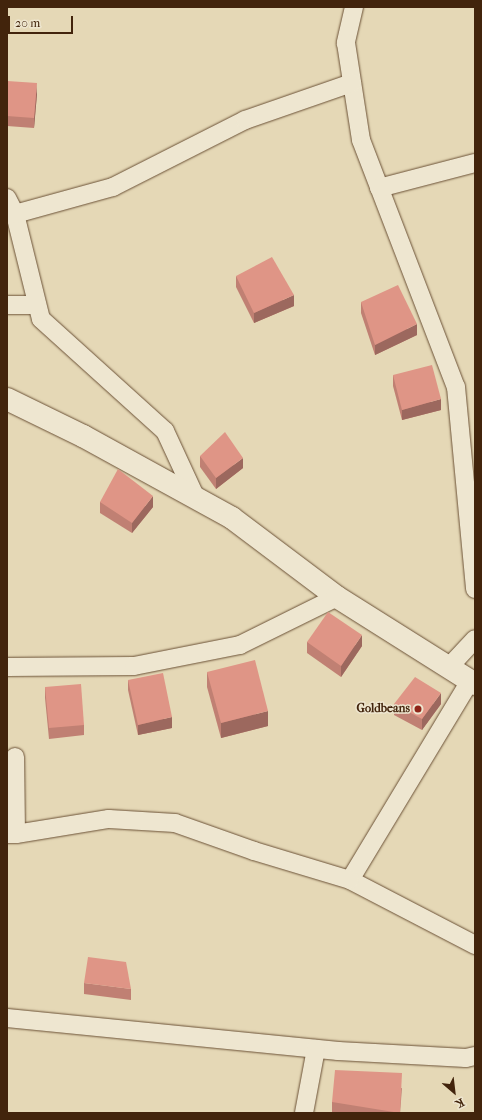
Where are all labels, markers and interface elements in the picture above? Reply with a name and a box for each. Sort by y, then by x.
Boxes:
scale bar [10,8,75,34]
text: 20 m [15,16,40,30]
place label: Goldbeans [357,702,410,716]
marker: Goldbeans [413,704,423,714]
north arrow [434,1072,474,1112]
text: K [453,1095,466,1111]

